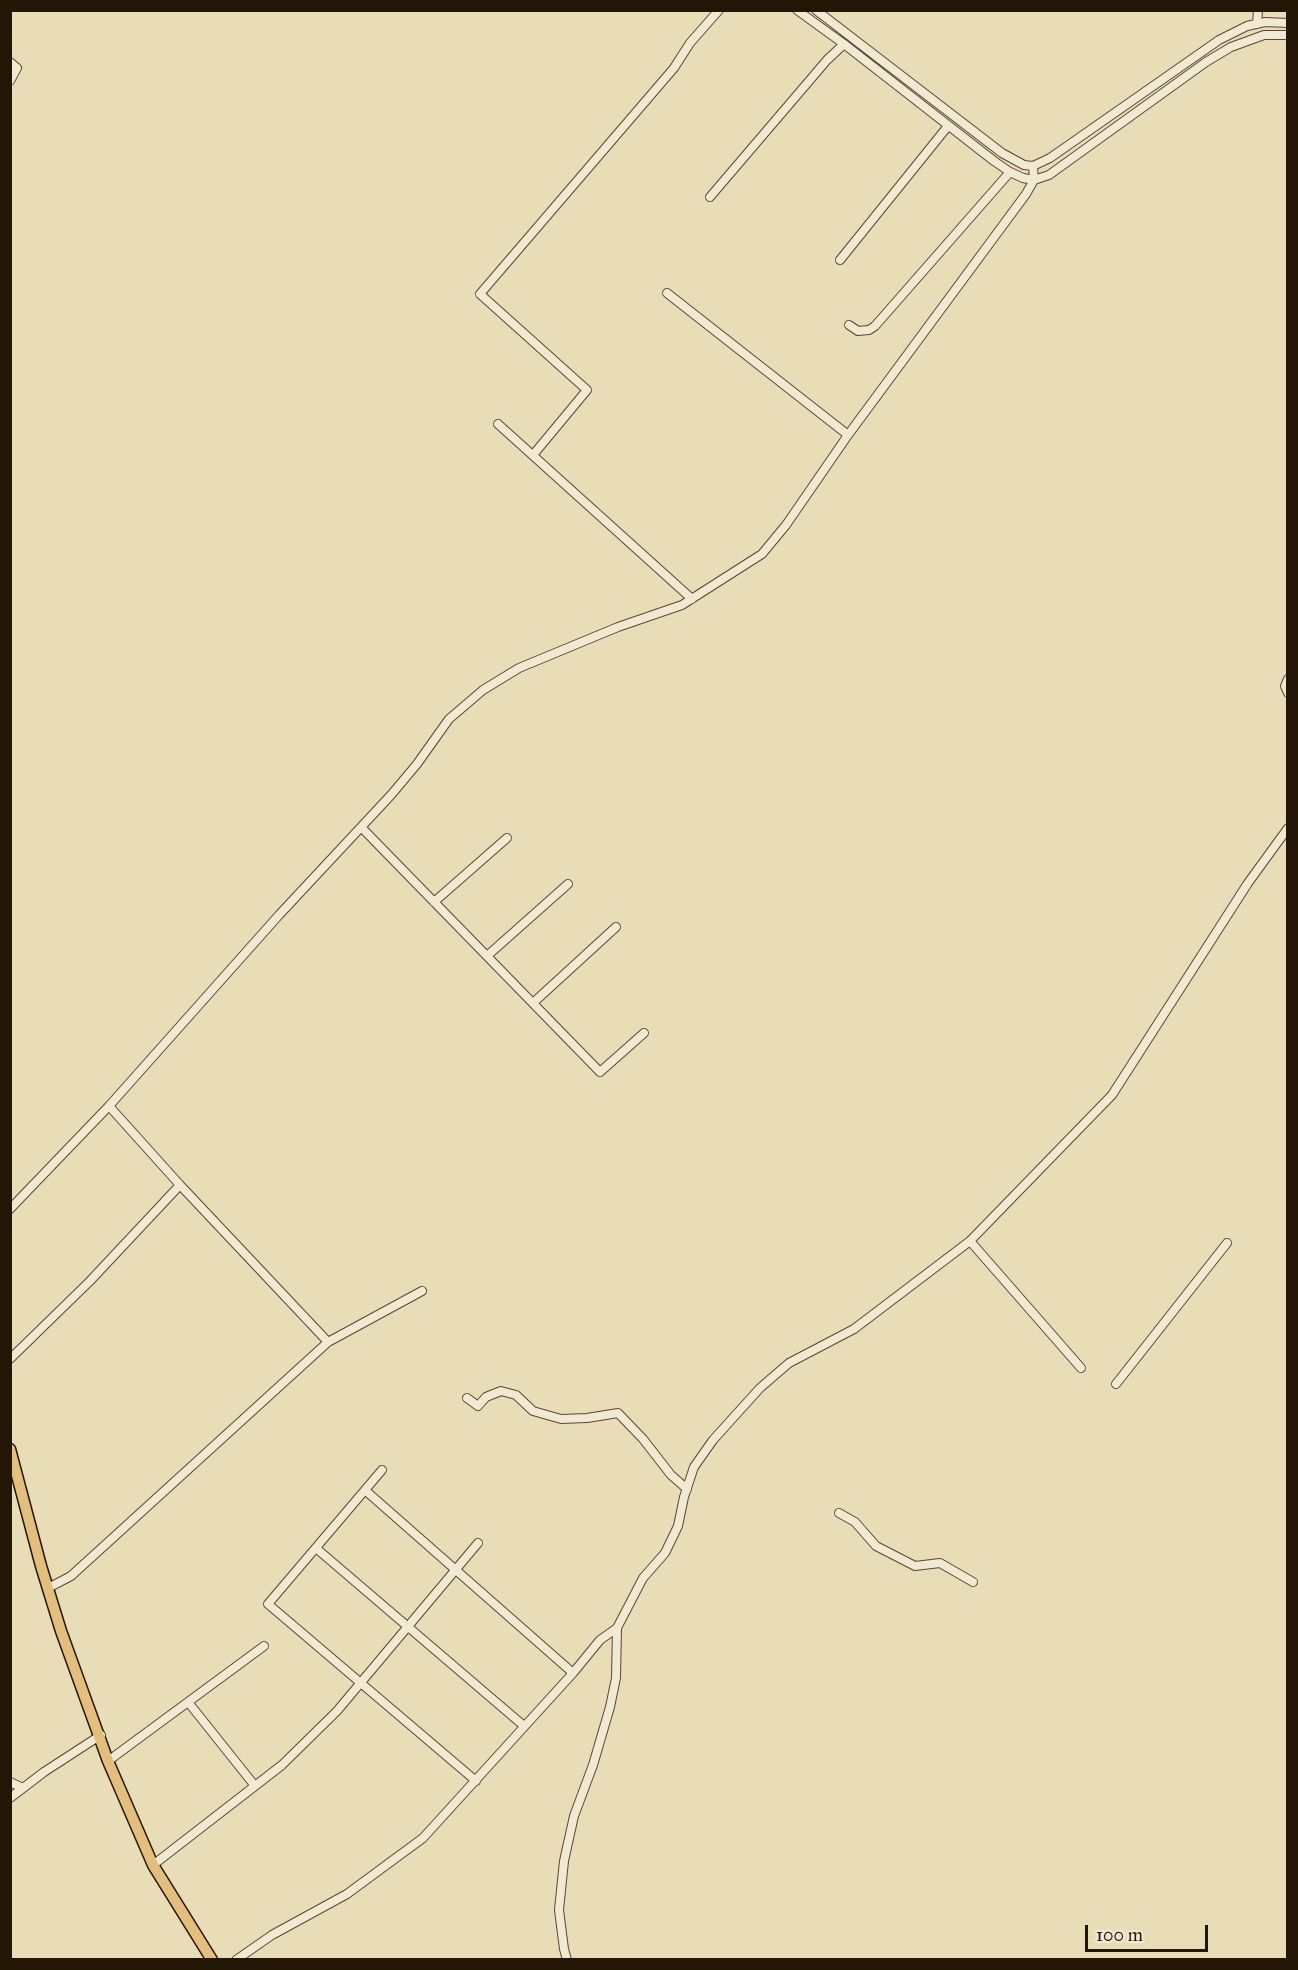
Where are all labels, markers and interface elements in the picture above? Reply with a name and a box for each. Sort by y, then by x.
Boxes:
scale bar [1088,1913,1211,1951]
text: 100 m [1096,1924,1143,1946]

